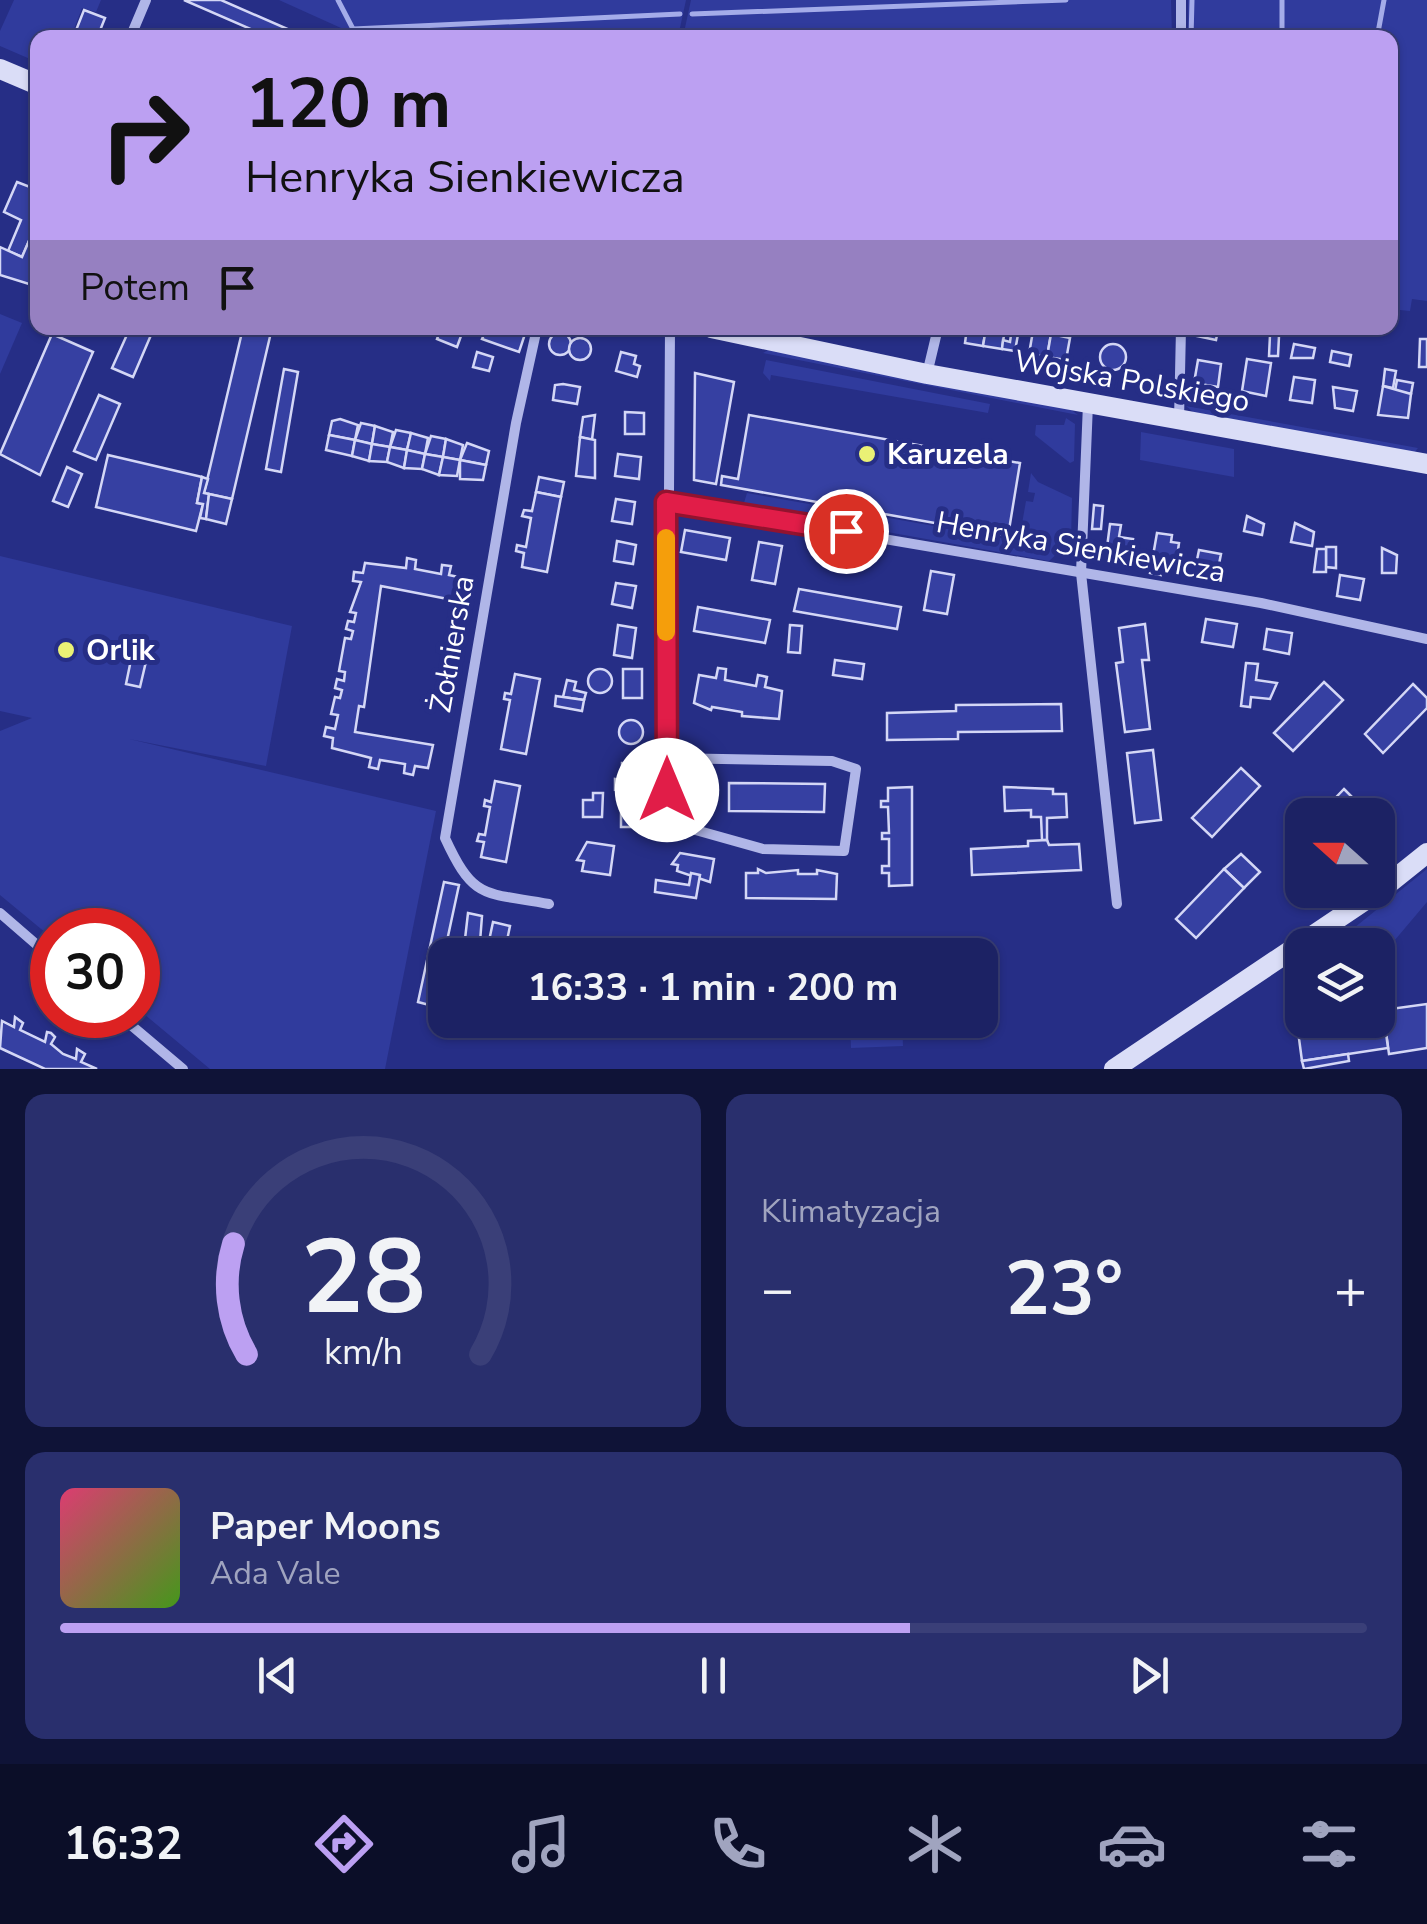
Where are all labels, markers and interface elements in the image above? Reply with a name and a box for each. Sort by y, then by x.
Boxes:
text: 120 m [245,56,451,152]
icon: right [80,70,210,200]
text: Henryka Sienkiewicza [245,147,685,208]
icon: arrive [210,260,265,315]
text: Potem [80,262,190,313]
street label: Wojska Polskiego [1011,341,1253,422]
place label: Karuzela [887,434,1009,475]
marker: Karuzela [856,443,878,465]
pin [804,489,889,574]
street label: Henryka Sienkiewicza [933,502,1229,593]
icon: arrive [819,504,874,559]
street label: Żołnierska [420,572,485,716]
place label: Orlik [86,630,156,671]
marker: Orlik [55,639,77,661]
position arrow [615,738,719,842]
north arrow [1285,798,1395,908]
map controls [1285,798,1395,1038]
speed limit sign: 30 [30,908,160,1038]
button: layers [1285,928,1395,1038]
text: 16:33 · 1 min · 200 m [528,962,898,1013]
text: Klimatyzacja [761,1190,941,1233]
text: 28 [301,1207,425,1349]
text: 23° [1005,1238,1123,1340]
text: − [761,1252,794,1327]
text: + [1334,1252,1367,1327]
text: km/h [324,1328,402,1377]
text: Paper Moons [210,1501,441,1552]
text: Ada Vale [210,1552,341,1595]
icon: previous [250,1648,305,1703]
icon: pause [686,1648,741,1703]
icon: next [1122,1648,1177,1703]
icon: directions [309,1809,379,1879]
icon: music [506,1809,576,1879]
icon: phone [703,1809,773,1879]
icon: climate [900,1809,970,1879]
icon: car [1097,1809,1167,1879]
icon: filters [1294,1809,1364,1879]
text: 16:32 [63,1814,183,1875]

